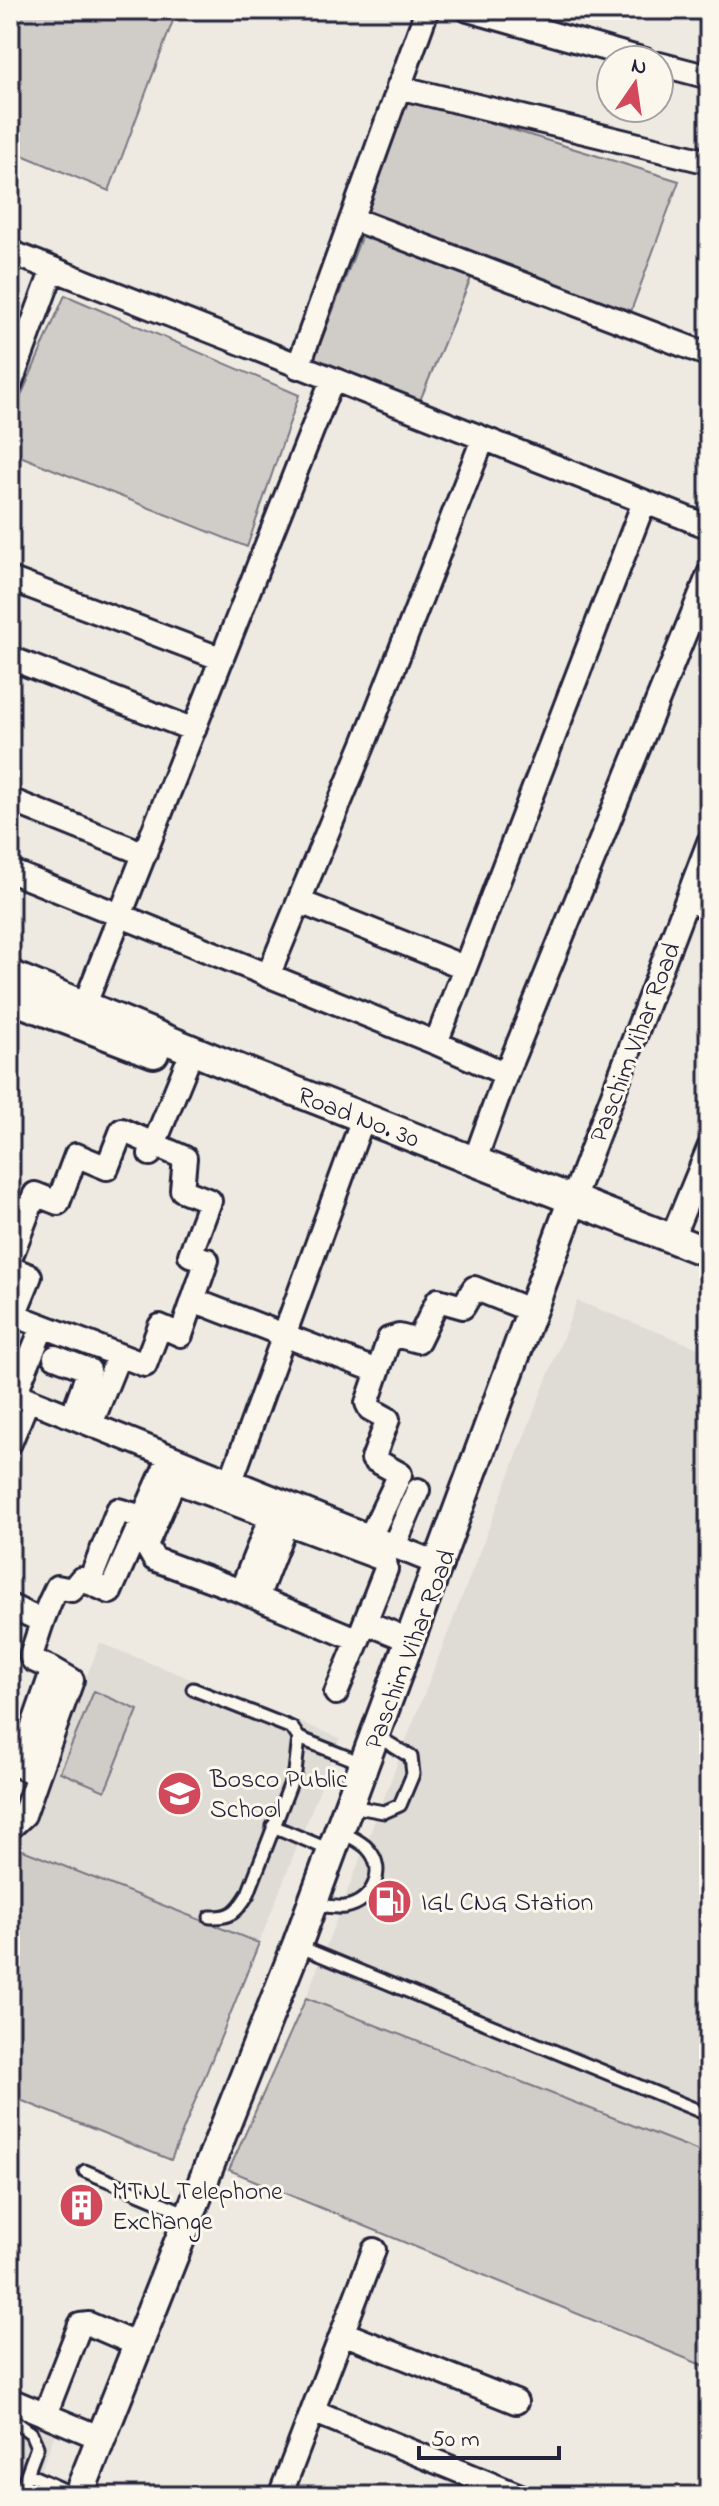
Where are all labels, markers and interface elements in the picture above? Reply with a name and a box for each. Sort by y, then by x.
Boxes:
north arrow [595,44,675,124]
text: N [628,50,650,85]
street label: Paschim Vihar Road [581,937,693,1149]
street label: Road No. 30 [291,1078,424,1159]
street label: Paschim Vihar Road [356,1544,468,1756]
place label: Bosco Public School [209,1762,348,1830]
school or university icon: Bosco Public School [155,1769,203,1817]
fuel station icon: IGL CNG Station [366,1877,414,1925]
place label: IGL CNG Station [421,1885,593,1923]
place label: MTNL Telephone Exchange [112,2174,283,2242]
building icon: MTNL Telephone Exchange [57,2181,105,2229]
scale bar [419,2410,559,2460]
text: 50 m [431,2423,480,2458]

